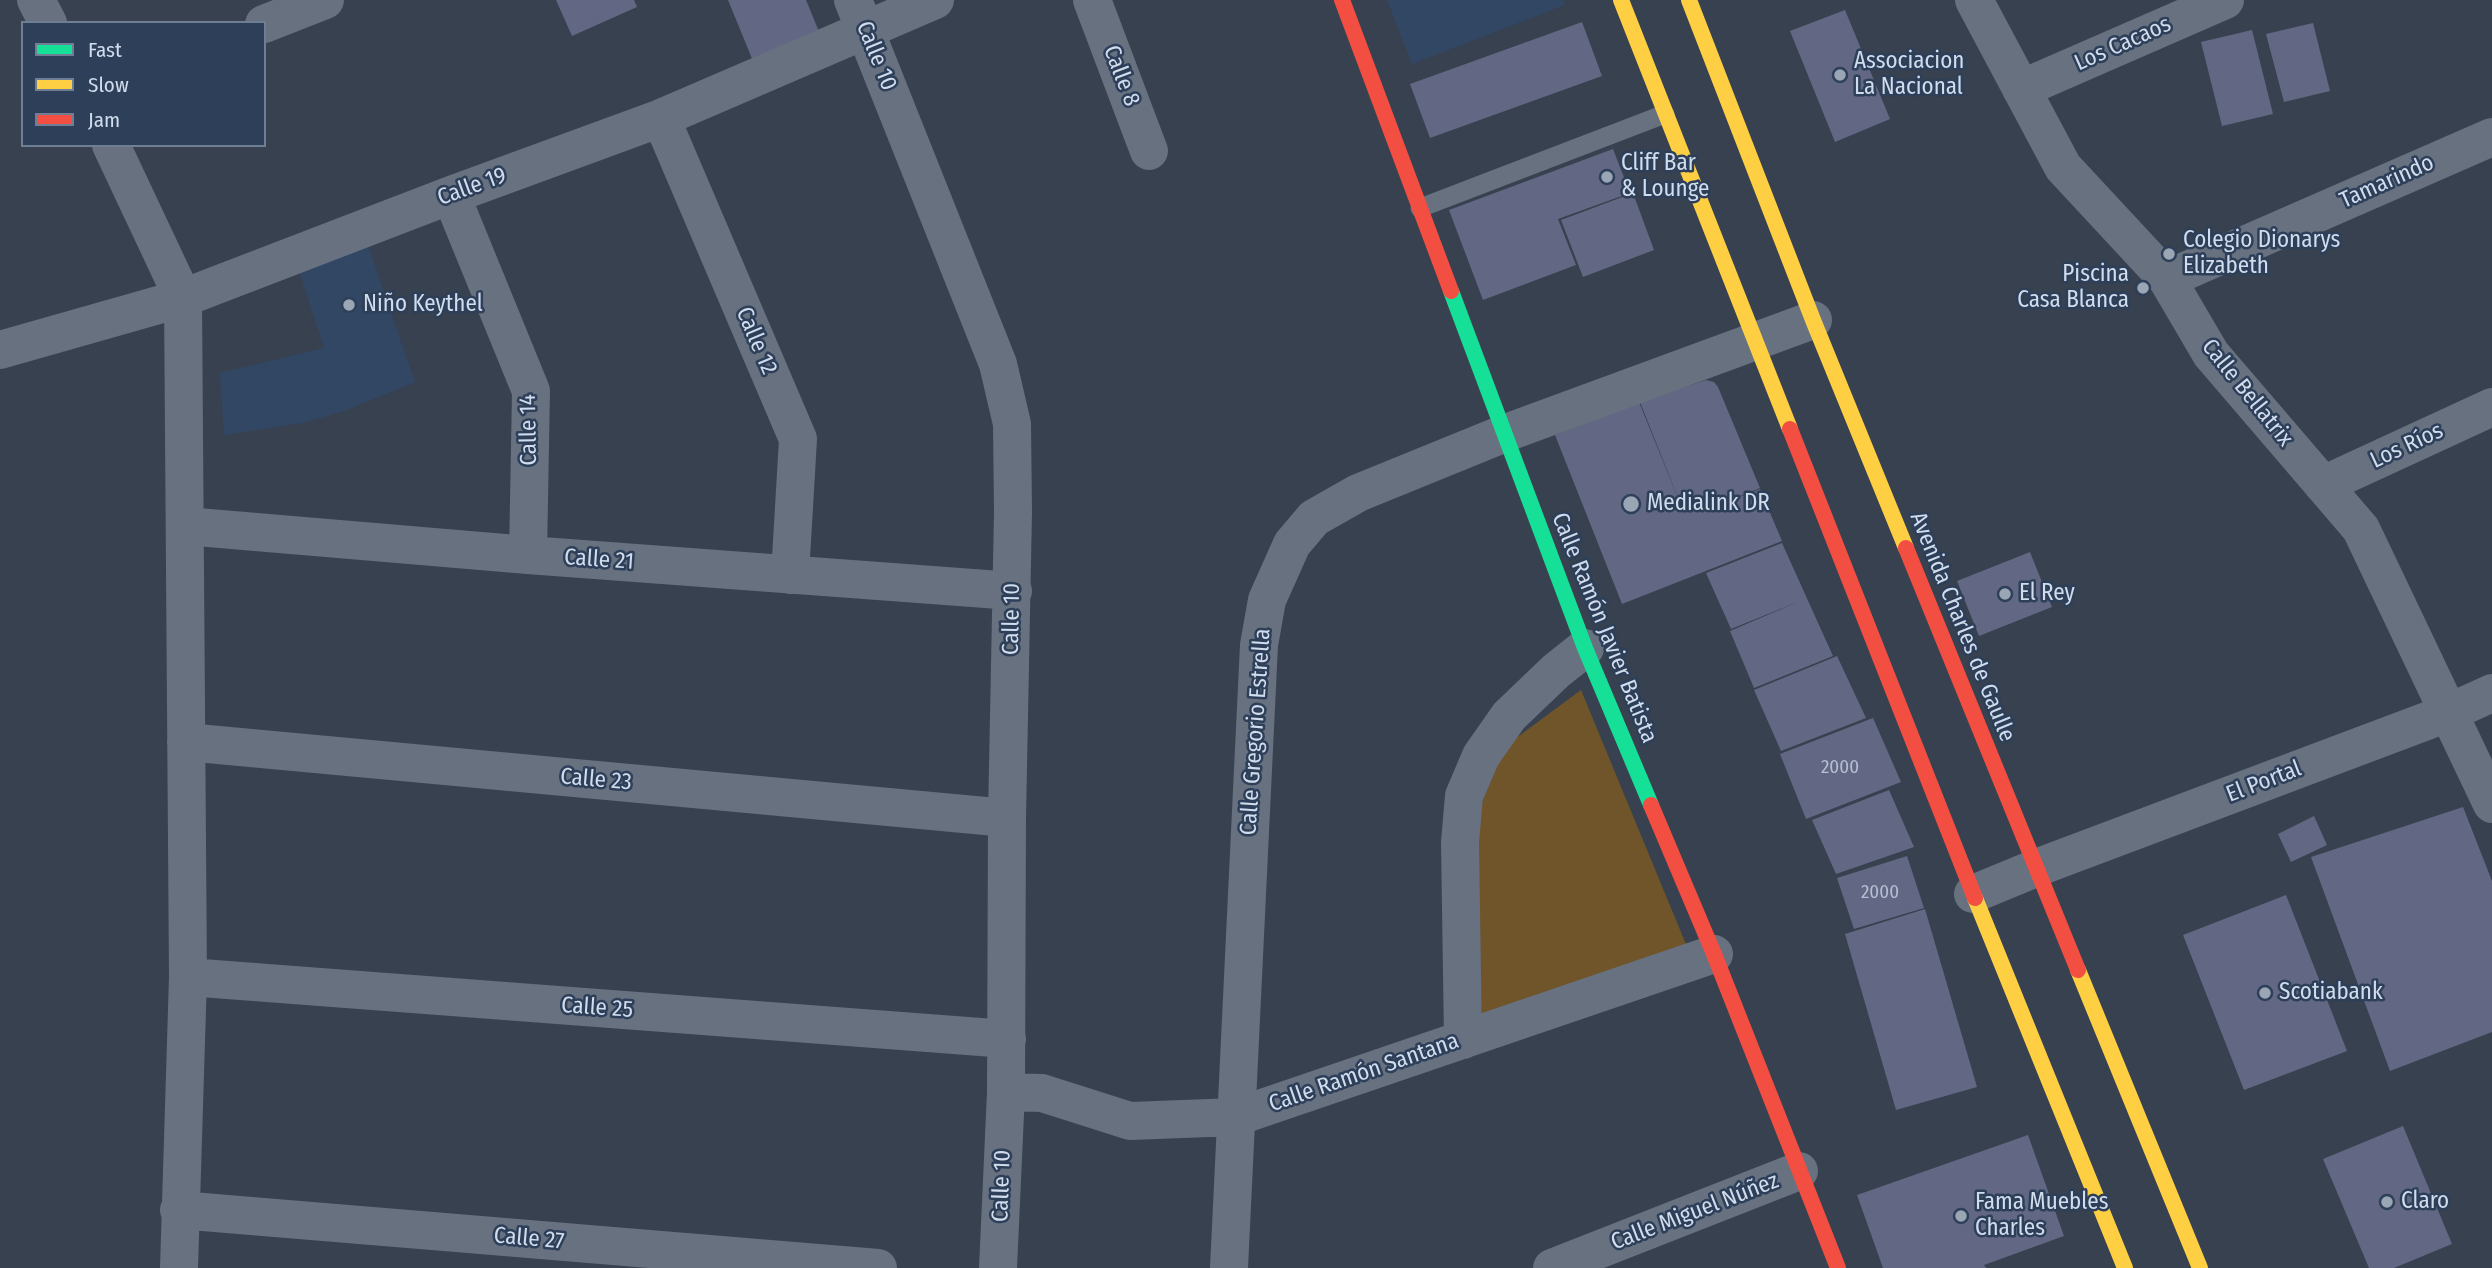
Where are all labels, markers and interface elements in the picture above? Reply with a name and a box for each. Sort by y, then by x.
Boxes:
street label: Los Cacaos [2071,11,2175,77]
street label: Calle 10 [850,17,902,95]
legend [21,21,266,147]
text: Fast [88,37,122,63]
street label: Calle 8 [1097,42,1145,110]
place label: Associacion La Nacional [1854,48,1964,102]
marker: Associacion La Nacional [1832,67,1848,83]
text: Slow [88,72,129,98]
text: Jam [88,107,120,133]
street label: Tamarindo [2336,149,2438,215]
place label: Cliff Bar & Lounge [1621,150,1709,204]
street label: Calle 19 [434,162,510,212]
marker: Cliff Bar & Lounge [1599,169,1615,185]
place label: Colegio Dionarys Elizabeth [2183,227,2340,281]
marker: Colegio Dionarys Elizabeth [2161,246,2177,262]
place label: Piscina Casa Blanca [2017,261,2129,315]
marker: Piscina Casa Blanca [2135,280,2151,296]
place label: Niño Keythel [363,291,483,319]
marker: Niño Keythel [341,297,357,313]
street label: Calle 12 [730,303,782,379]
street label: Calle Bellatrix [2195,334,2299,452]
street label: Calle 14 [515,394,543,466]
street label: Los Ríos [2366,417,2448,475]
place label: Medialink DR [1647,490,1770,518]
marker: Medialink DR [1621,494,1641,514]
street label: Avenida Charles de Gaulle [1903,508,2021,746]
street label: Calle Ramón Javier Batista [1545,509,1663,747]
street label: Calle 21 [563,544,635,576]
place label: El Rey [2019,580,2075,608]
street label: Calle 10 [998,583,1026,655]
marker: El Rey [1997,586,2013,602]
street label: Calle Gregorio Estrella [1235,628,1277,836]
street label: El Portal [2223,755,2305,809]
house number: 2000 [1821,757,1859,779]
street label: Calle 23 [559,763,633,797]
house number: 2000 [1861,882,1899,904]
place label: Scotiabank [2279,979,2383,1007]
marker: Scotiabank [2257,985,2273,1001]
street label: Calle 25 [560,992,634,1024]
street label: Calle Ramón Santana [1265,1028,1463,1118]
street label: Calle 10 [987,1149,1017,1223]
street label: Calle Miguel Núñez [1607,1167,1783,1257]
place label: Claro [2401,1188,2449,1216]
place label: Fama Muebles Charles [1975,1189,2108,1243]
marker: Claro [2379,1194,2395,1210]
marker: Fama Muebles Charles [1953,1208,1969,1224]
street label: Calle 27 [493,1222,565,1256]

